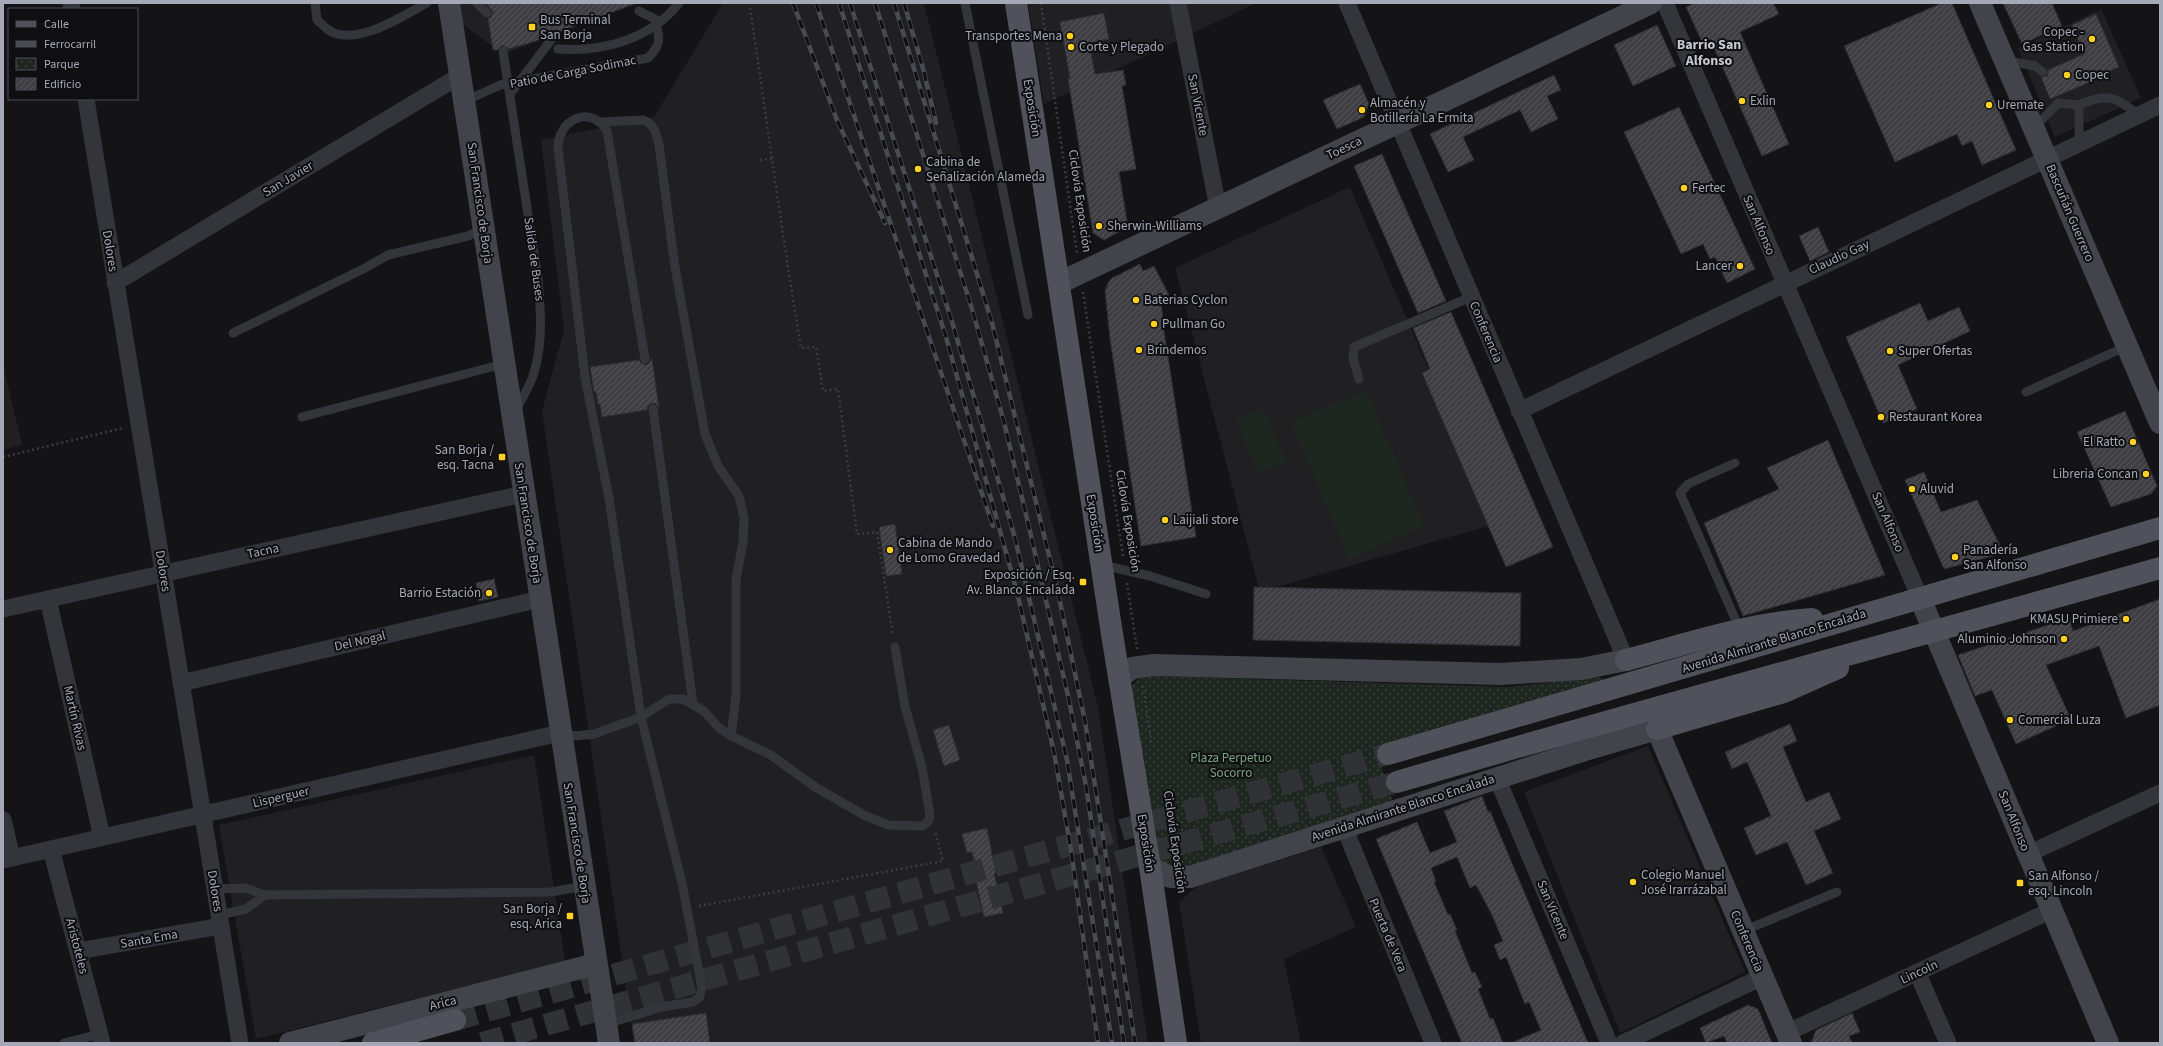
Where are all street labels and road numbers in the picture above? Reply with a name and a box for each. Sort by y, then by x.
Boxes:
street label: Patio de Carga Sodimac [508,51,638,93]
street label: San Vicente [1183,72,1213,138]
street label: Exposición [1019,78,1045,138]
street label: Toesca [1323,132,1365,164]
street label: San Francisco de Borja [463,141,497,265]
street label: Ciclovía Exposición [1064,148,1096,254]
street label: San Javier [259,157,317,201]
street label: Bascuñán Guerrero [2041,161,2099,265]
street label: San Alfonso [1738,192,1780,258]
street label: Salida de Buses [519,216,549,303]
street label: Dolores [98,229,122,274]
street label: Claudio Gay [1806,235,1872,279]
street label: Conferencia [1465,298,1507,366]
street label: San Francisco de Borja [510,461,546,585]
street label: Ciclovía Exposición [1111,468,1145,574]
street label: San Alfonso [1867,489,1909,555]
street label: Exposición [1082,493,1108,553]
street label: Tacna [245,539,281,563]
street label: Dolores [151,549,175,594]
street label: Avenida Almirante Blanco Encalada [1680,604,1868,678]
street label: Del Nogal [333,626,387,656]
street label: Martín Rivas [59,684,91,753]
street label: Avenida Almirante Blanco Encalada [1309,770,1497,846]
street label: San Francisco de Borja [559,781,595,905]
street label: Lisperguer [251,782,312,812]
street label: San Alfonso [1994,788,2034,854]
street label: Ciclovía Exposición [1159,789,1191,895]
street label: Exposición [1133,813,1159,873]
street label: Dolores [203,869,227,914]
street label: San Vicente [1532,877,1574,943]
street label: Puerta de Vera [1364,895,1412,975]
street label: Conferencia [1726,907,1768,975]
street label: Aristoteles [61,916,93,976]
street label: Santa Ema [119,925,179,953]
street label: Lincoln [1897,955,1941,989]
street label: Arica [428,991,458,1015]

